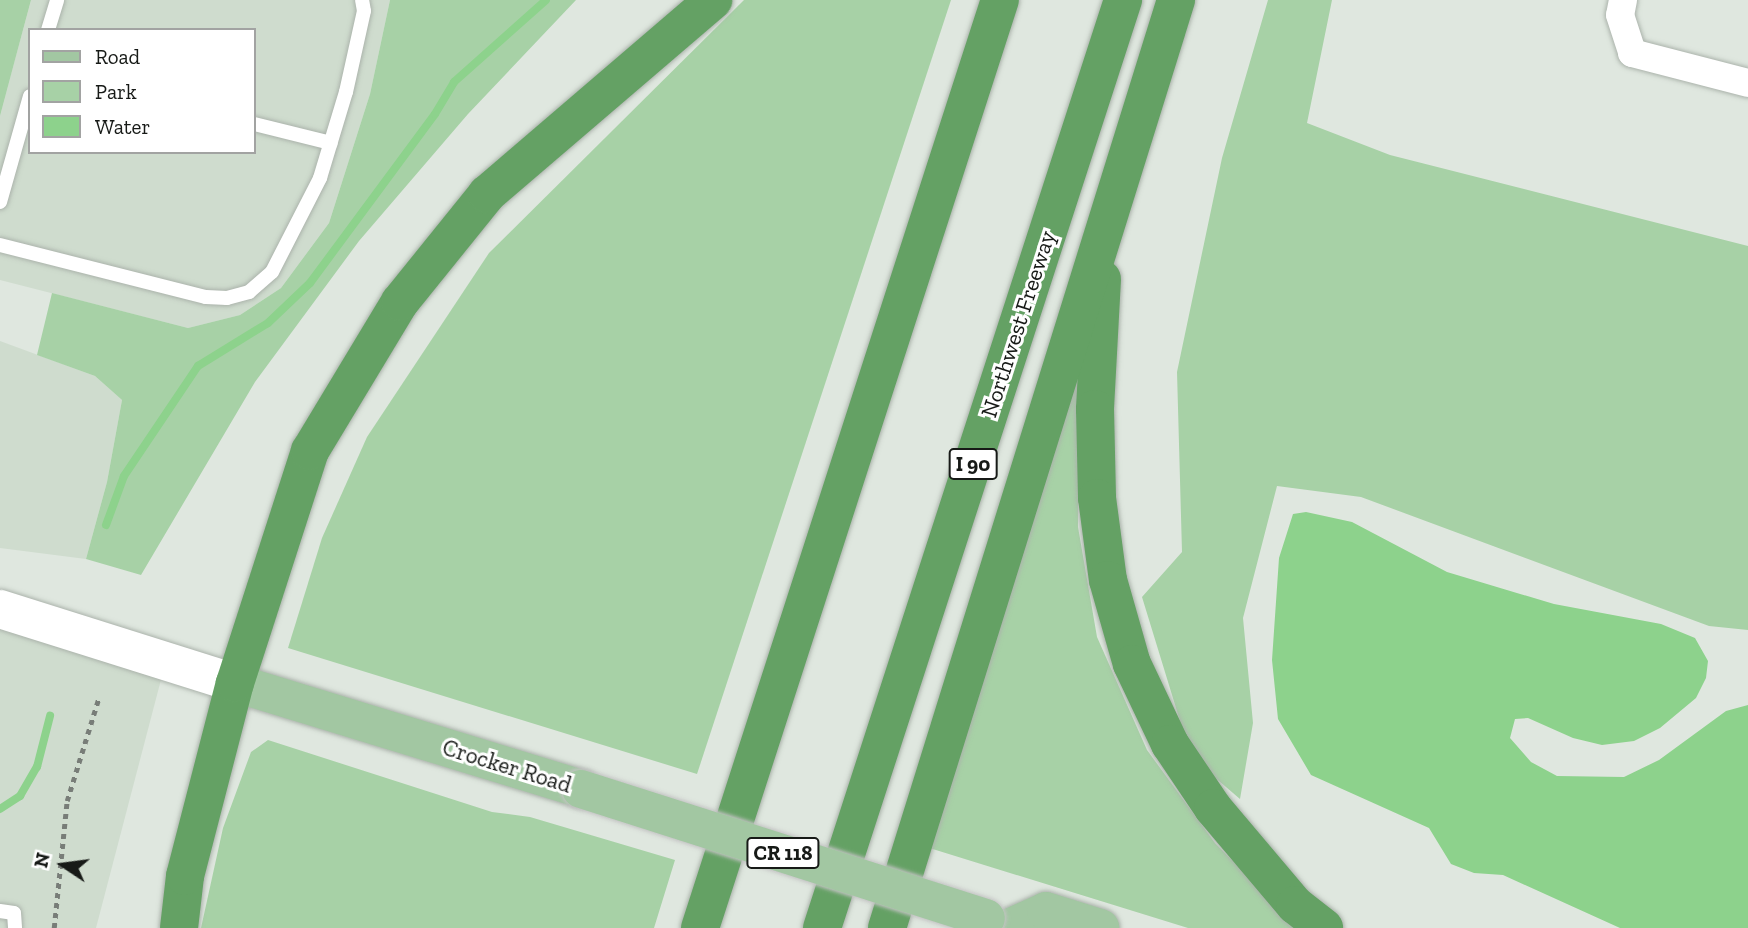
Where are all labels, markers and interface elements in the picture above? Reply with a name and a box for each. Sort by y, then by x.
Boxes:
legend [28,28,256,154]
text: Road [95,44,140,69]
text: Park [95,79,137,104]
text: Water [95,114,150,139]
street label: Northwest Freeway [975,227,1061,421]
road number: I 90 [948,447,998,482]
street label: Crocker Road [439,733,575,799]
north arrow [28,830,98,900]
road number: CR 118 [746,836,820,870]
text: N [29,851,55,870]

